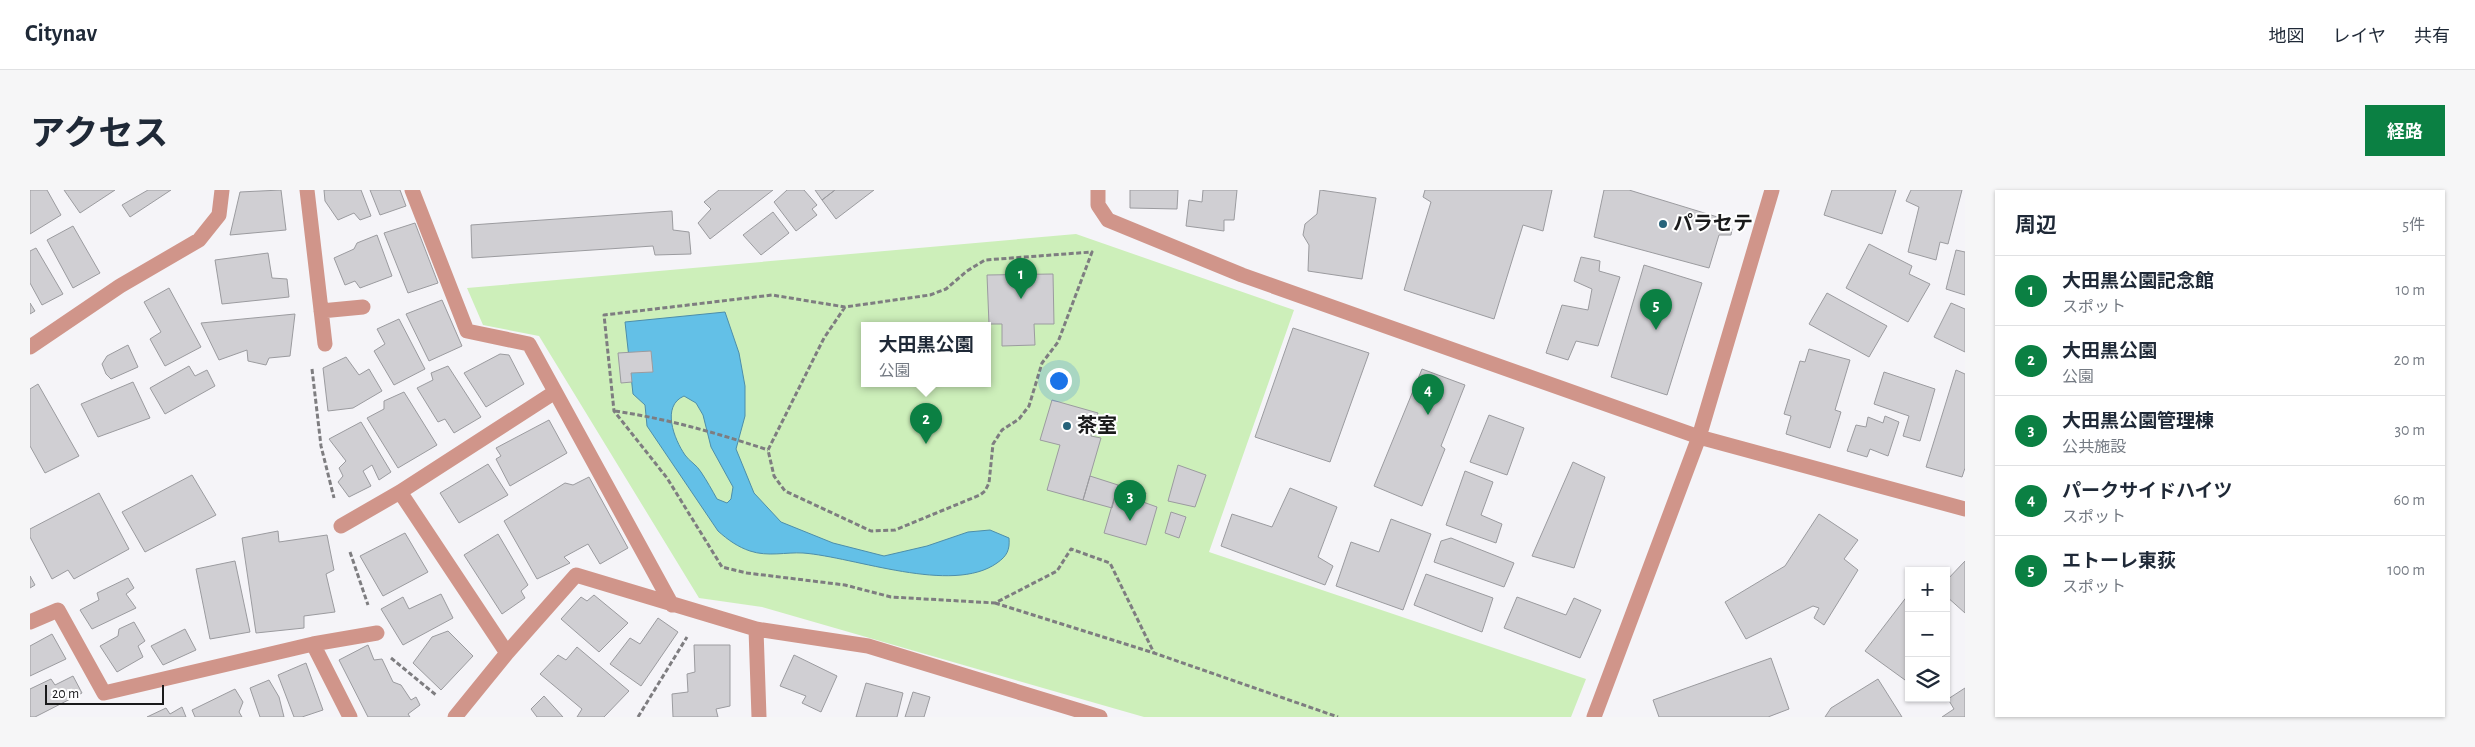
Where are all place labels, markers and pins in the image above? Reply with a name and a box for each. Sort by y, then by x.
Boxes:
place label: パラセテ [1673,213,1753,234]
marker: パラセテ [1657,218,1669,230]
pin: 1 [1005,258,1037,299]
pin: 5 [1640,289,1672,330]
pin: 4 [1412,374,1444,415]
pin: 2 [910,403,942,444]
place label: 茶室 [1077,415,1117,436]
marker: 茶室 [1061,420,1073,432]
pin: 3 [1114,480,1146,521]

